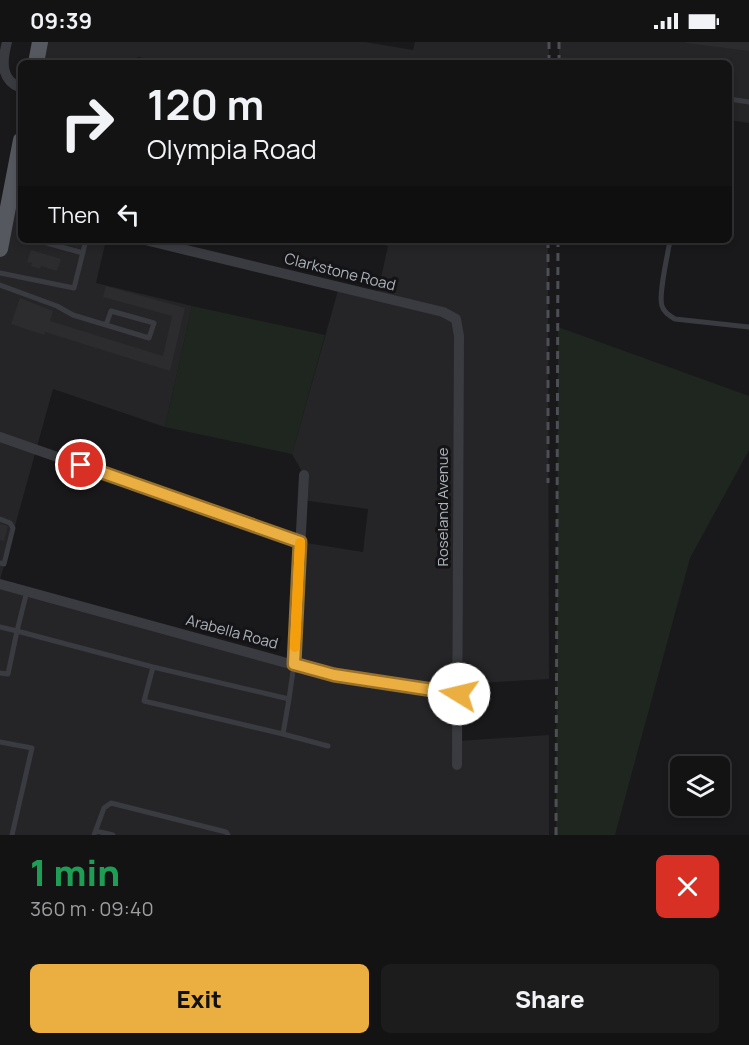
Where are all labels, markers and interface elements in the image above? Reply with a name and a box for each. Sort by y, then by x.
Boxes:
text: 09:39 [30,6,92,36]
text: 120 m [147,75,264,133]
icon: right [48,84,126,162]
text: Olympia Road [147,130,317,167]
icon: left [112,198,145,231]
text: Then [48,200,100,230]
street label: Clarkstone Road [282,248,398,295]
pin [55,439,106,490]
street label: Roseland Avenue [432,447,453,566]
icon: arrive [64,448,97,481]
street label: Arabella Road [184,609,280,654]
position arrow [427,662,491,726]
map controls [670,756,730,816]
button: layers [670,756,730,816]
text: 1 min [30,848,120,897]
button: close [656,855,719,918]
text: 360 m · 09:40 [30,895,154,922]
button: Exit [30,964,369,1033]
button: Share [381,964,719,1033]

